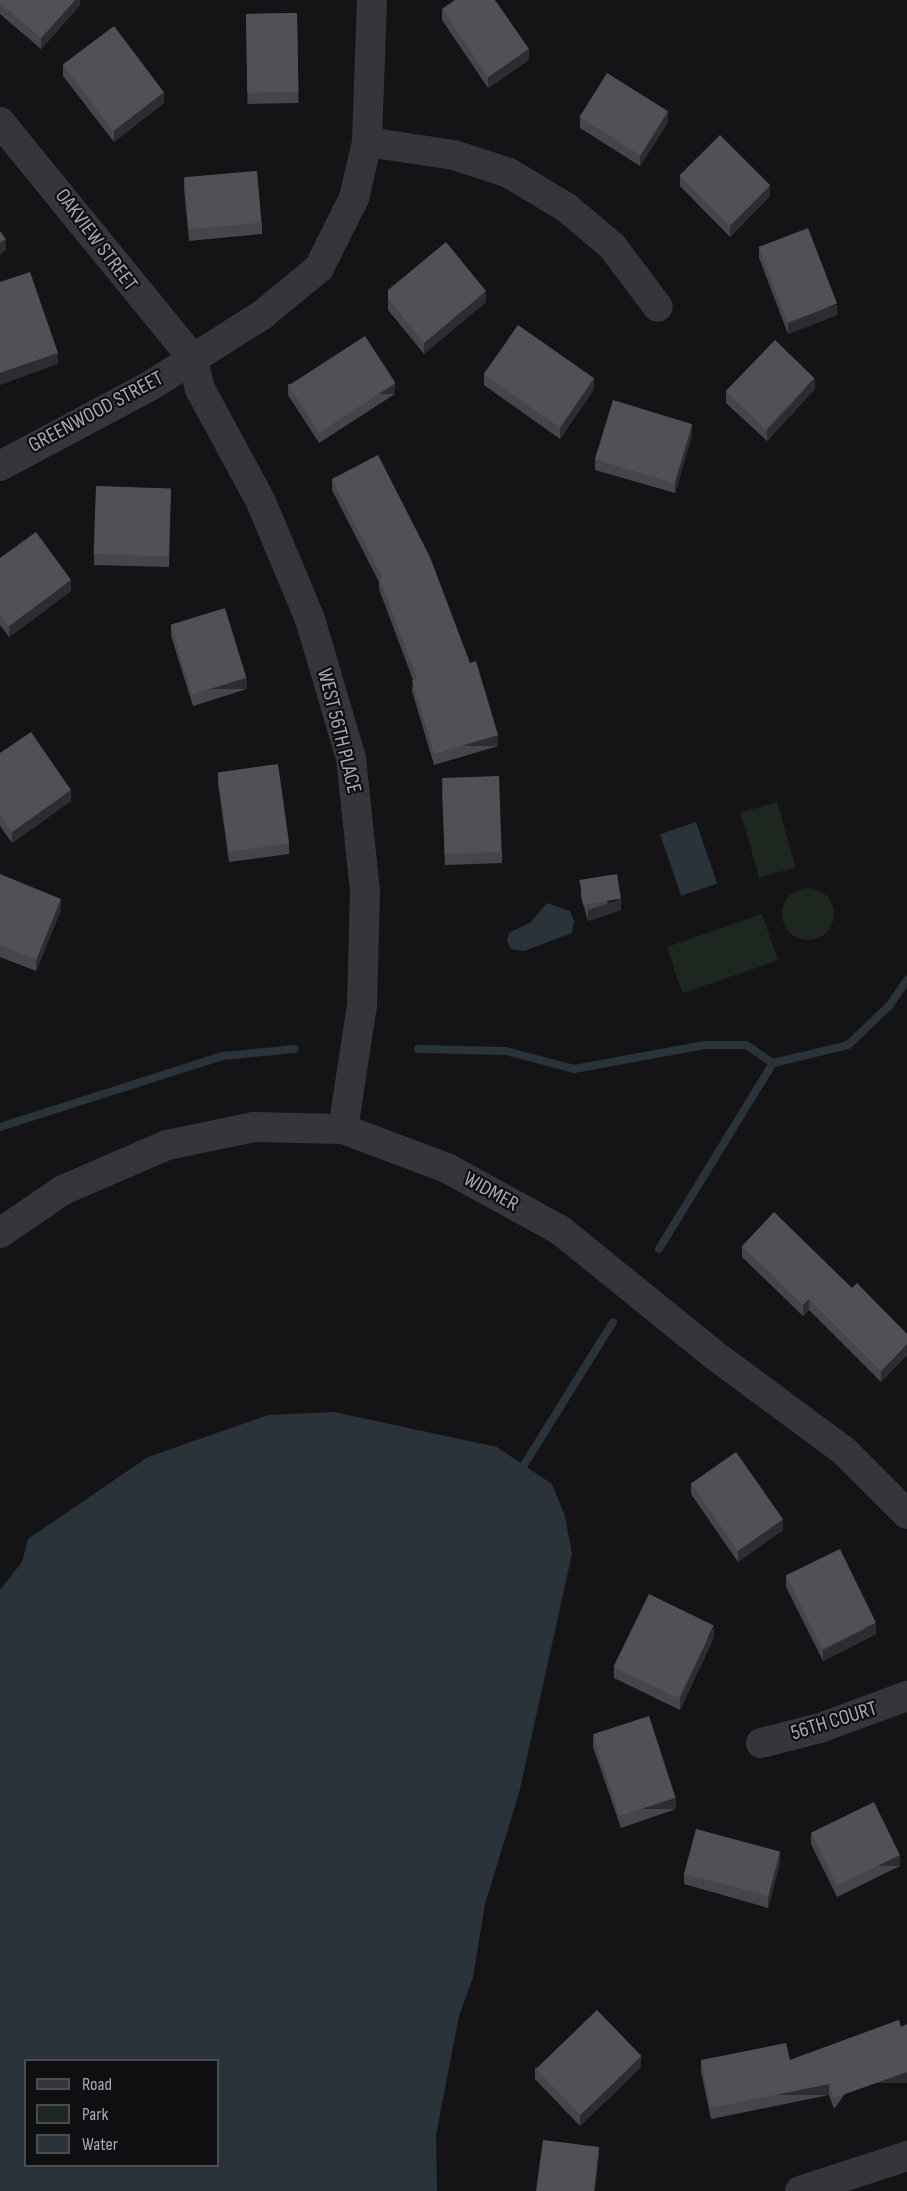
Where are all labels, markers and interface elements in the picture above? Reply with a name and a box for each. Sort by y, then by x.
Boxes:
street label: OAKVIEW STREET [49,184,143,296]
street label: GREENWOOD STREET [24,366,168,458]
street label: WEST 56TH PLACE [311,666,367,796]
street label: WIDMER [459,1167,523,1217]
street label: 56TH COURT [788,1696,880,1746]
legend [24,2059,219,2167]
text: Road [82,2074,112,2095]
text: Park [82,2104,108,2125]
text: Water [82,2134,118,2155]

